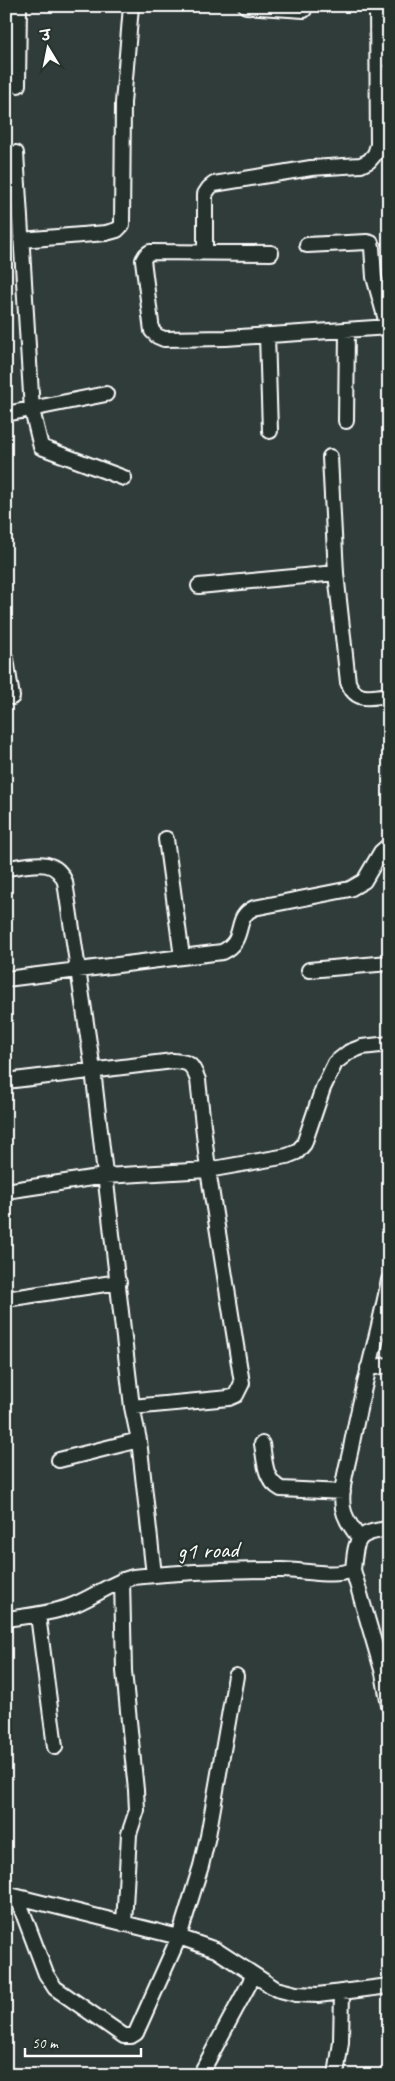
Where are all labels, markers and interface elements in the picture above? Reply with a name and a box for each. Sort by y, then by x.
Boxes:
north arrow [22,22,72,72]
text: उ [38,26,54,45]
street label: g1 road [177,1534,243,1566]
scale bar [25,2026,141,2058]
text: 50 m [32,2034,59,2053]

